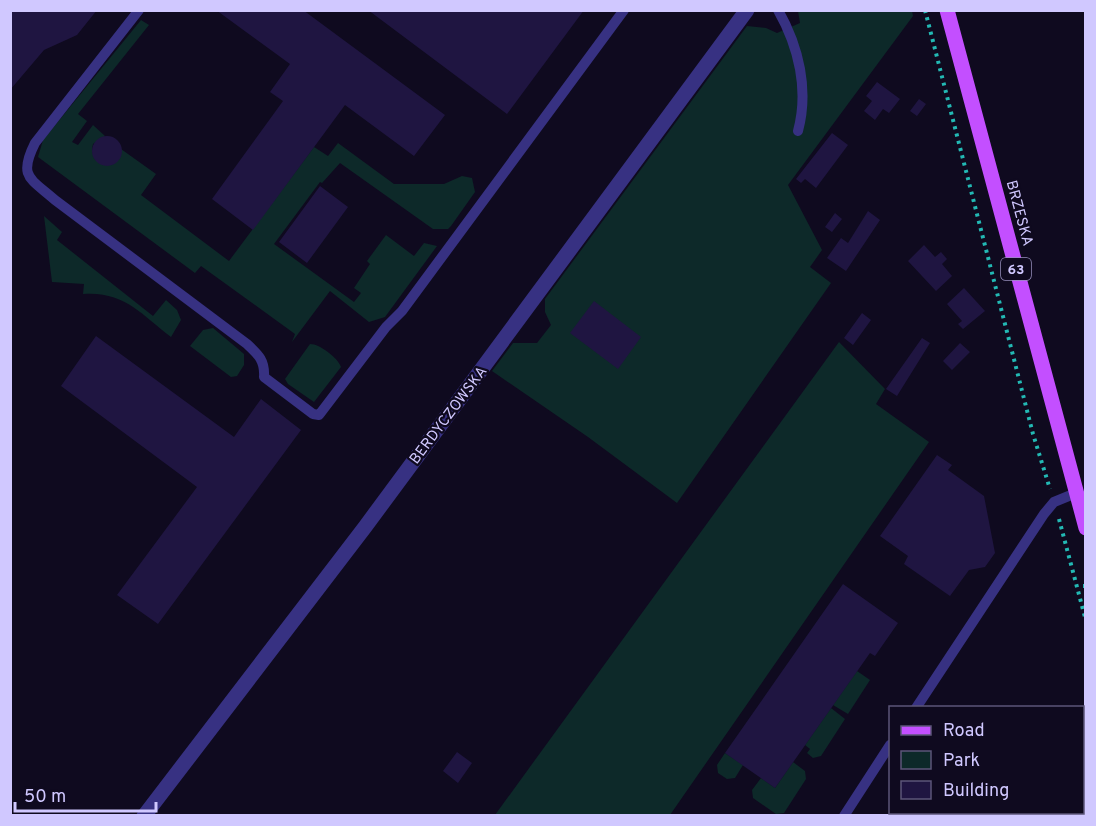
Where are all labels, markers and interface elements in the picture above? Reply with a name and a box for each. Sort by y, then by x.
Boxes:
street label: BRZESKA [1001,178,1036,248]
road number: 63 [1001,258,1031,280]
street label: BERDYCZOWSKA [406,363,492,469]
legend [889,706,1084,814]
text: Road [943,720,985,743]
text: Park [943,750,980,773]
scale bar [15,775,156,813]
text: Building [943,780,1009,803]
text: 50 m [24,786,66,809]

